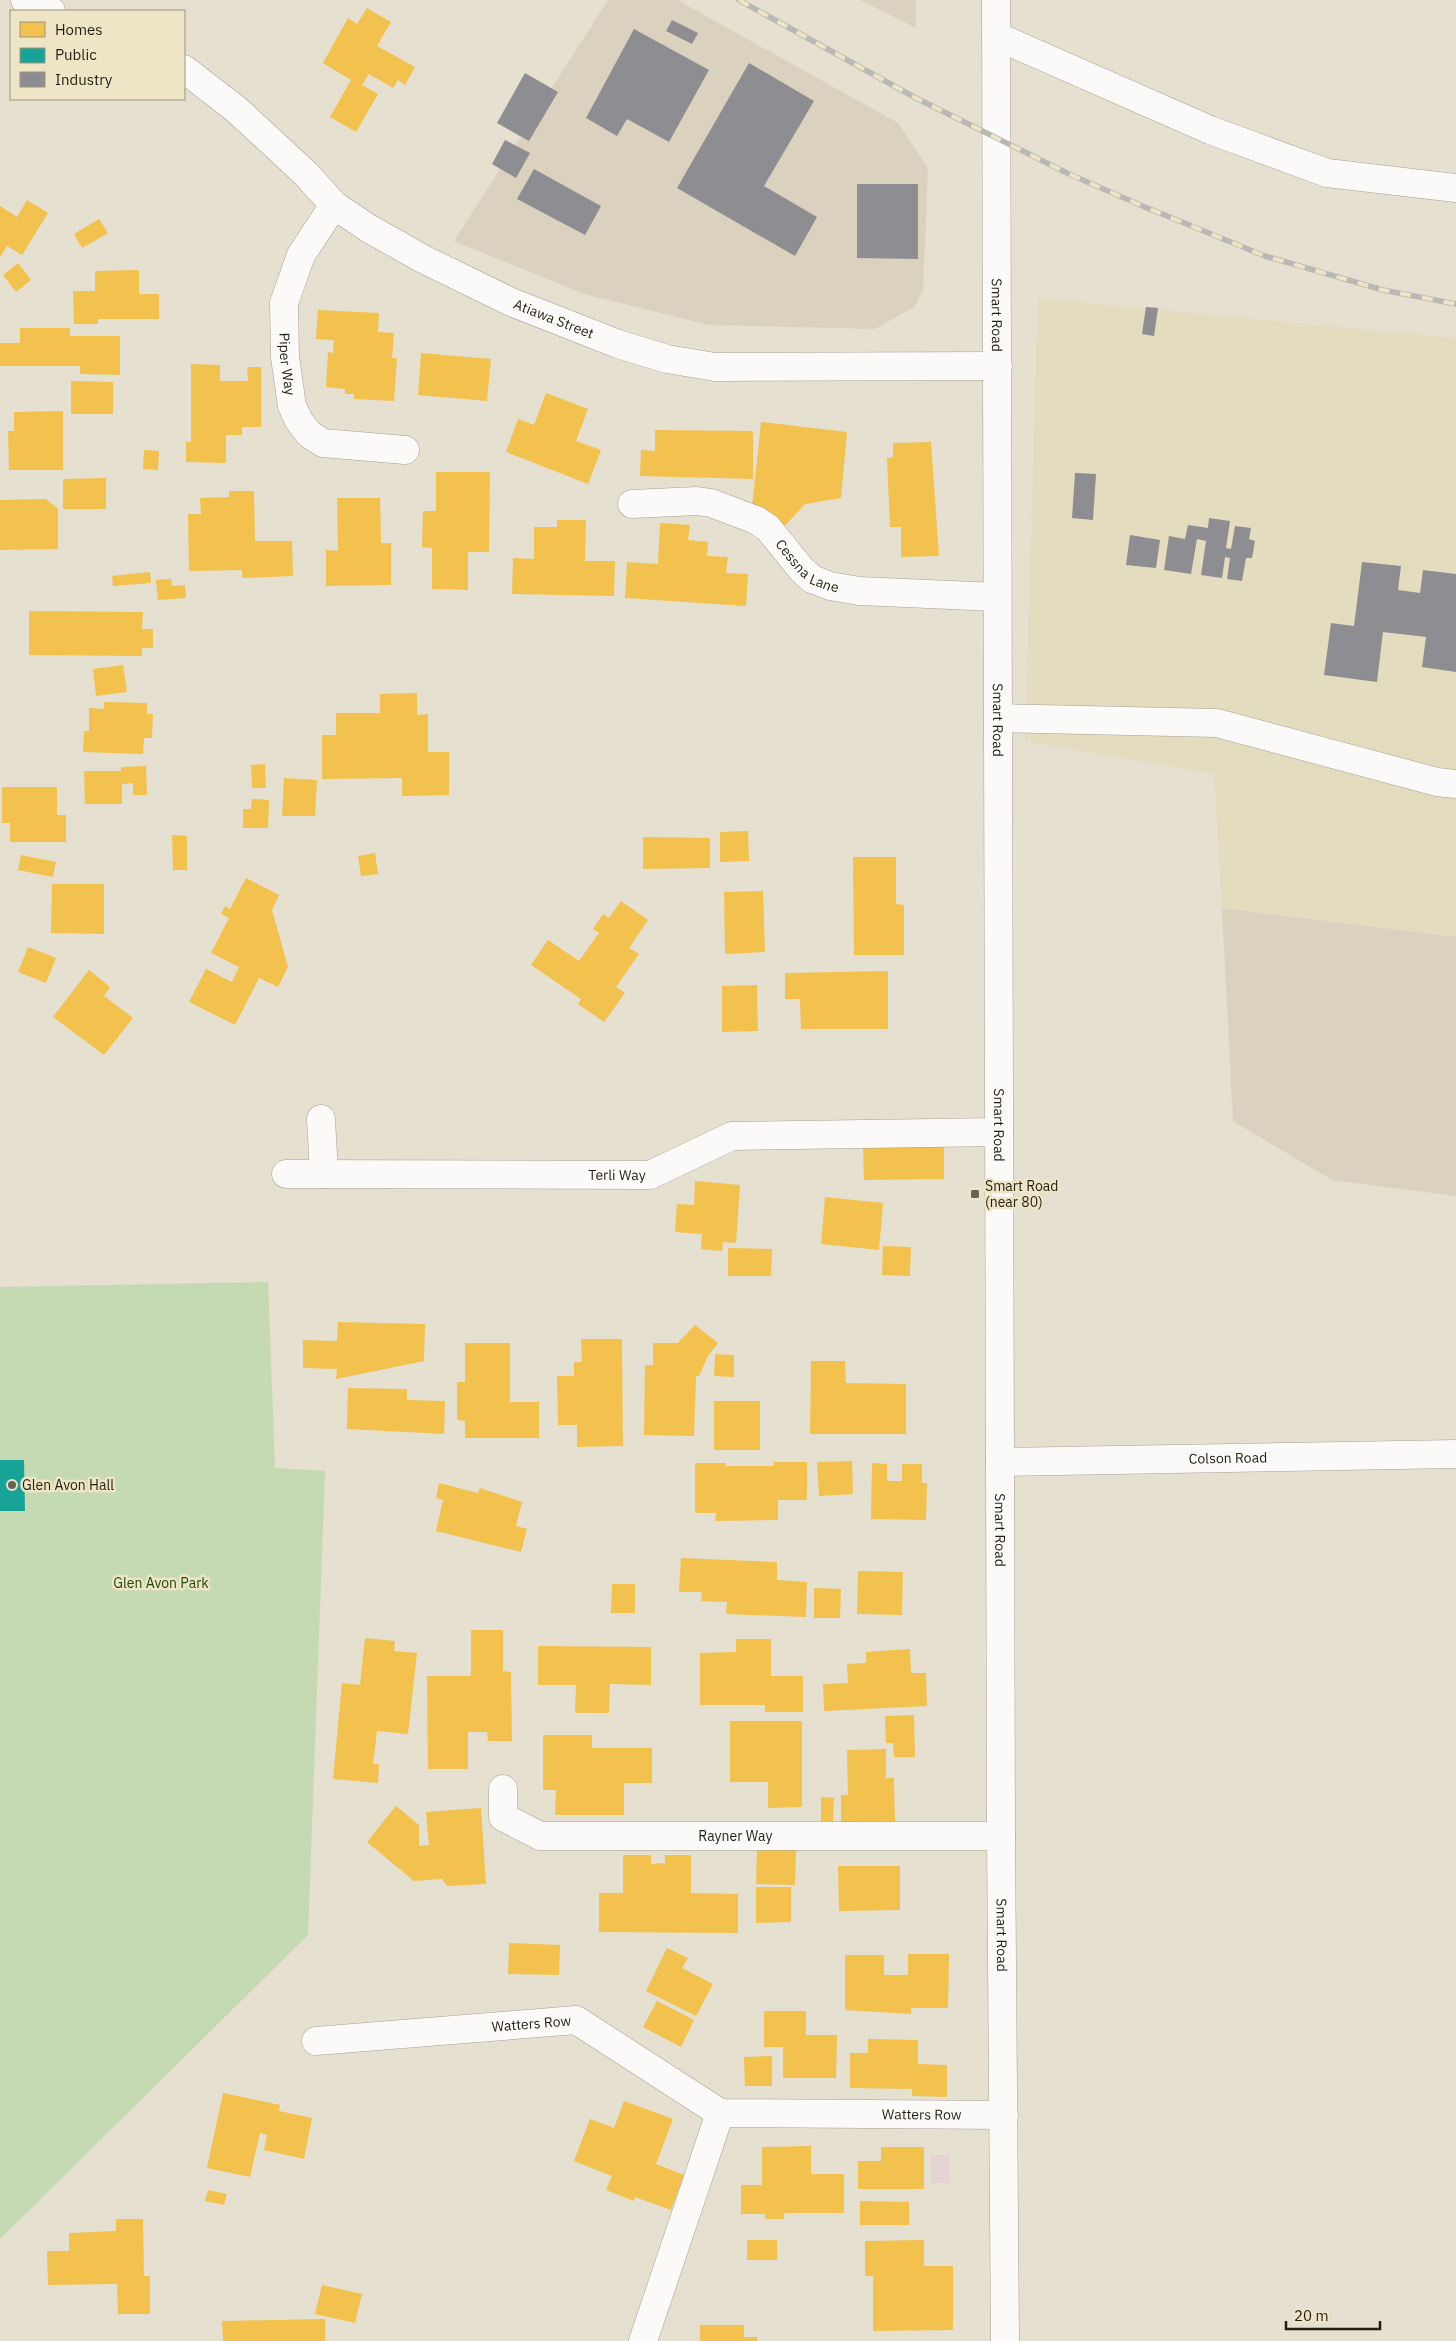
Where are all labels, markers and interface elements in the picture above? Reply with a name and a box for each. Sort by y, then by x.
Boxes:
legend [10,10,185,100]
text: Homes [55,20,103,39]
text: Public [55,45,97,64]
text: Industry [55,70,113,89]
street label: Smart Road [988,278,1006,352]
street label: Atiawa Street [511,295,597,343]
street label: Piper Way [276,332,299,397]
street label: Cessna Lane [772,535,841,596]
street label: Smart Road [989,683,1007,757]
street label: Smart Road [990,1088,1008,1162]
street label: Terli Way [588,1166,646,1184]
place label: Smart Road (near 80) [985,1177,1058,1211]
marker: Smart Road (near 80) [969,1188,981,1200]
street label: Colson Road [1189,1448,1267,1468]
place label: Glen Avon Hall [22,1476,114,1494]
marker: Glen Avon Hall [6,1479,18,1491]
street label: Smart Road [991,1493,1009,1567]
park label: Glen Avon Park [113,1574,209,1592]
street label: Rayner Way [698,1827,772,1845]
street label: Smart Road [992,1898,1011,1972]
street label: Watters Row [491,2011,572,2036]
street label: Watters Row [882,2105,962,2124]
scale bar [1286,2298,1380,2330]
text: 20 m [1294,2306,1329,2325]

